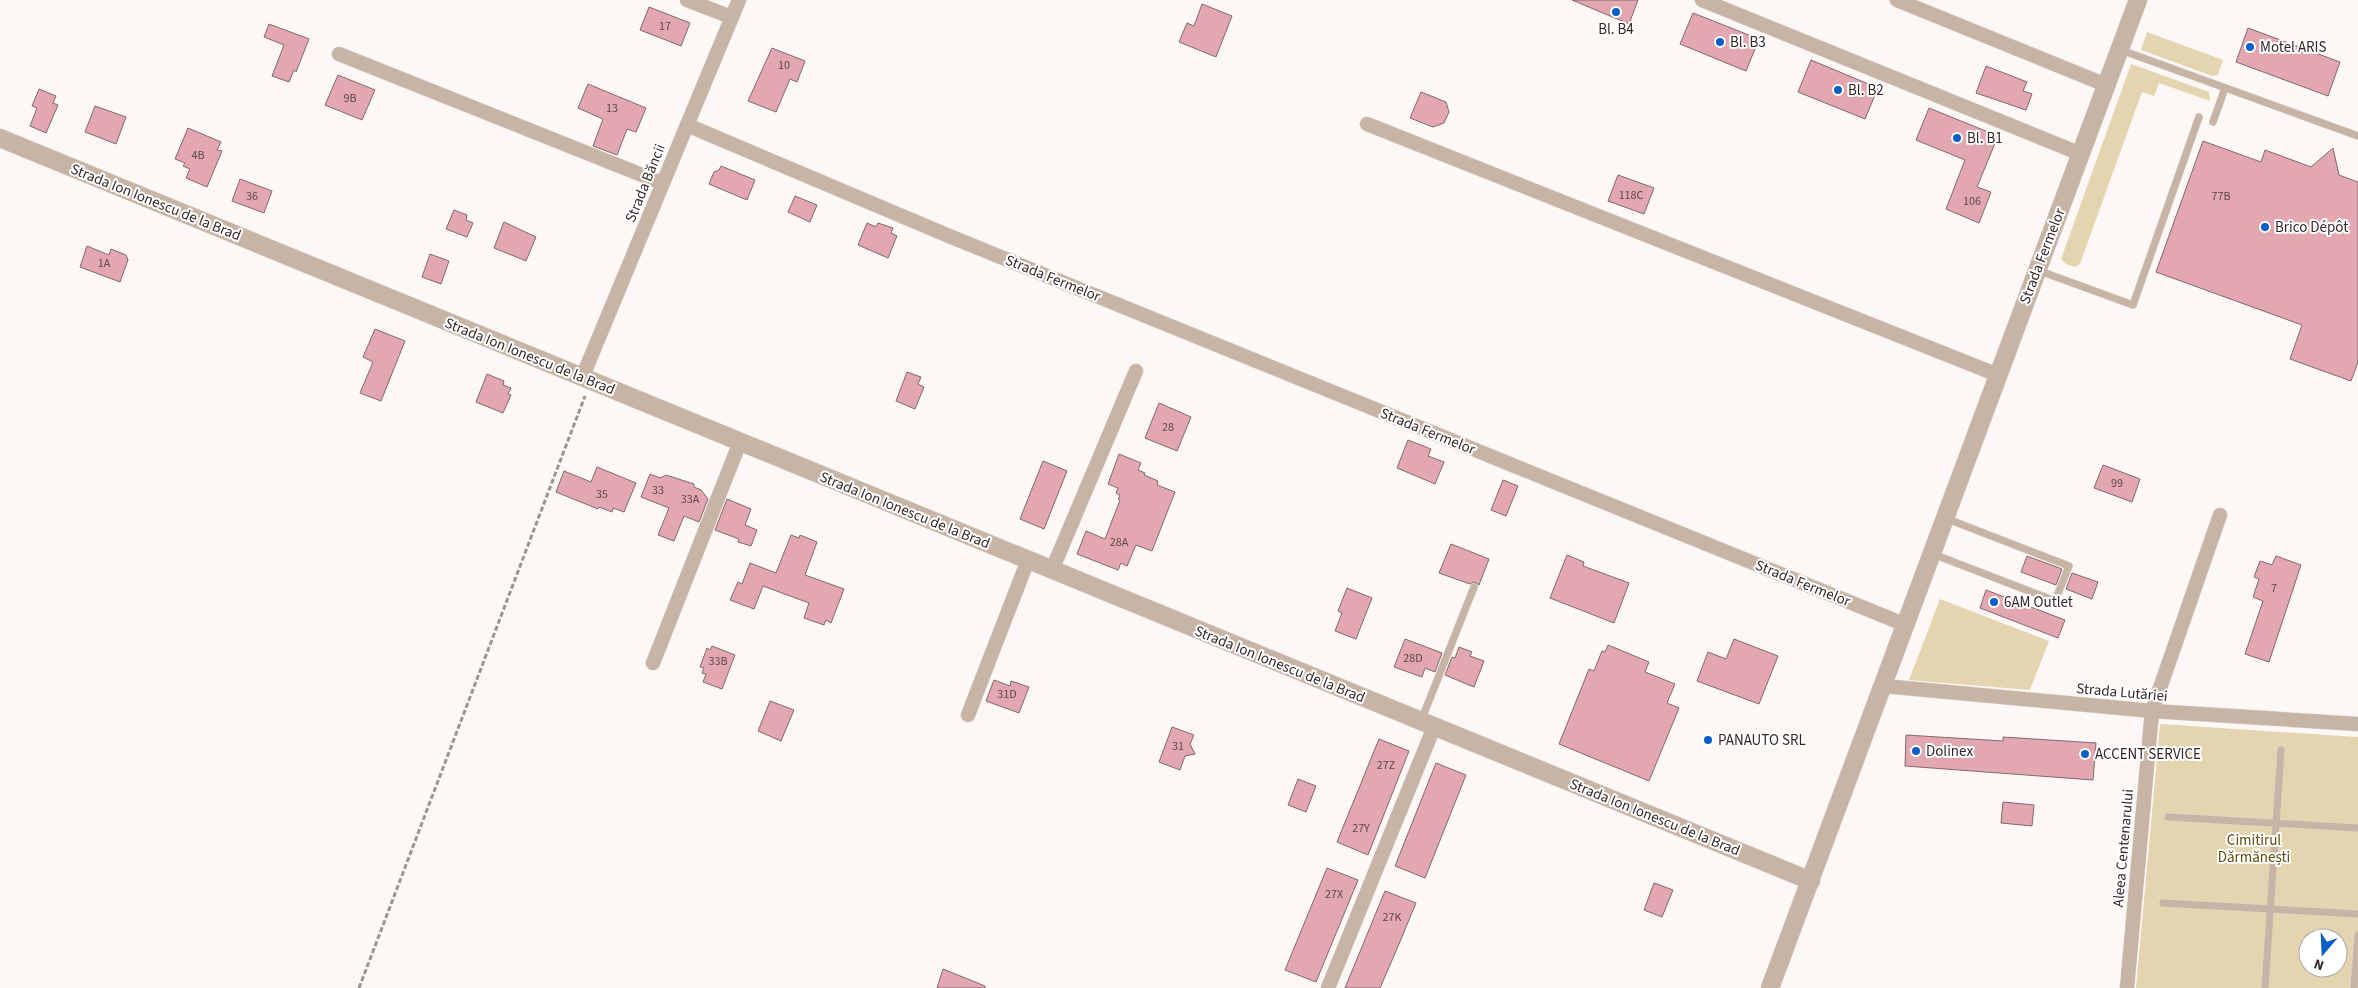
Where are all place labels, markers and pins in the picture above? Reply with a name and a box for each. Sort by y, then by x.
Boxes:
marker: Bl. B4 [1610,6,1622,18]
place label: Bl. B4 [1598,19,1634,40]
place label: Bl. B3 [1730,32,1766,53]
marker: Bl. B3 [1714,36,1726,48]
place label: Motel ARIS [2260,37,2327,58]
marker: Motel ARIS [2244,41,2256,53]
place label: Bl. B2 [1848,80,1884,101]
marker: Bl. B2 [1832,84,1844,96]
place label: Bl. B1 [1967,128,2003,149]
marker: Bl. B1 [1951,132,1963,144]
place label: Brico Dépôt [2275,217,2348,238]
marker: Brico Dépôt [2259,221,2271,233]
place label: 6AM Outlet [2004,592,2073,613]
marker: 6AM Outlet [1988,596,2000,608]
place label: PANAUTO SRL [1718,730,1806,751]
marker: PANAUTO SRL [1702,734,1714,746]
place label: Dolinex [1926,741,1973,762]
place label: ACCENT SERVICE [2095,744,2201,765]
marker: Dolinex [1910,745,1922,757]
marker: ACCENT SERVICE [2079,748,2091,760]

